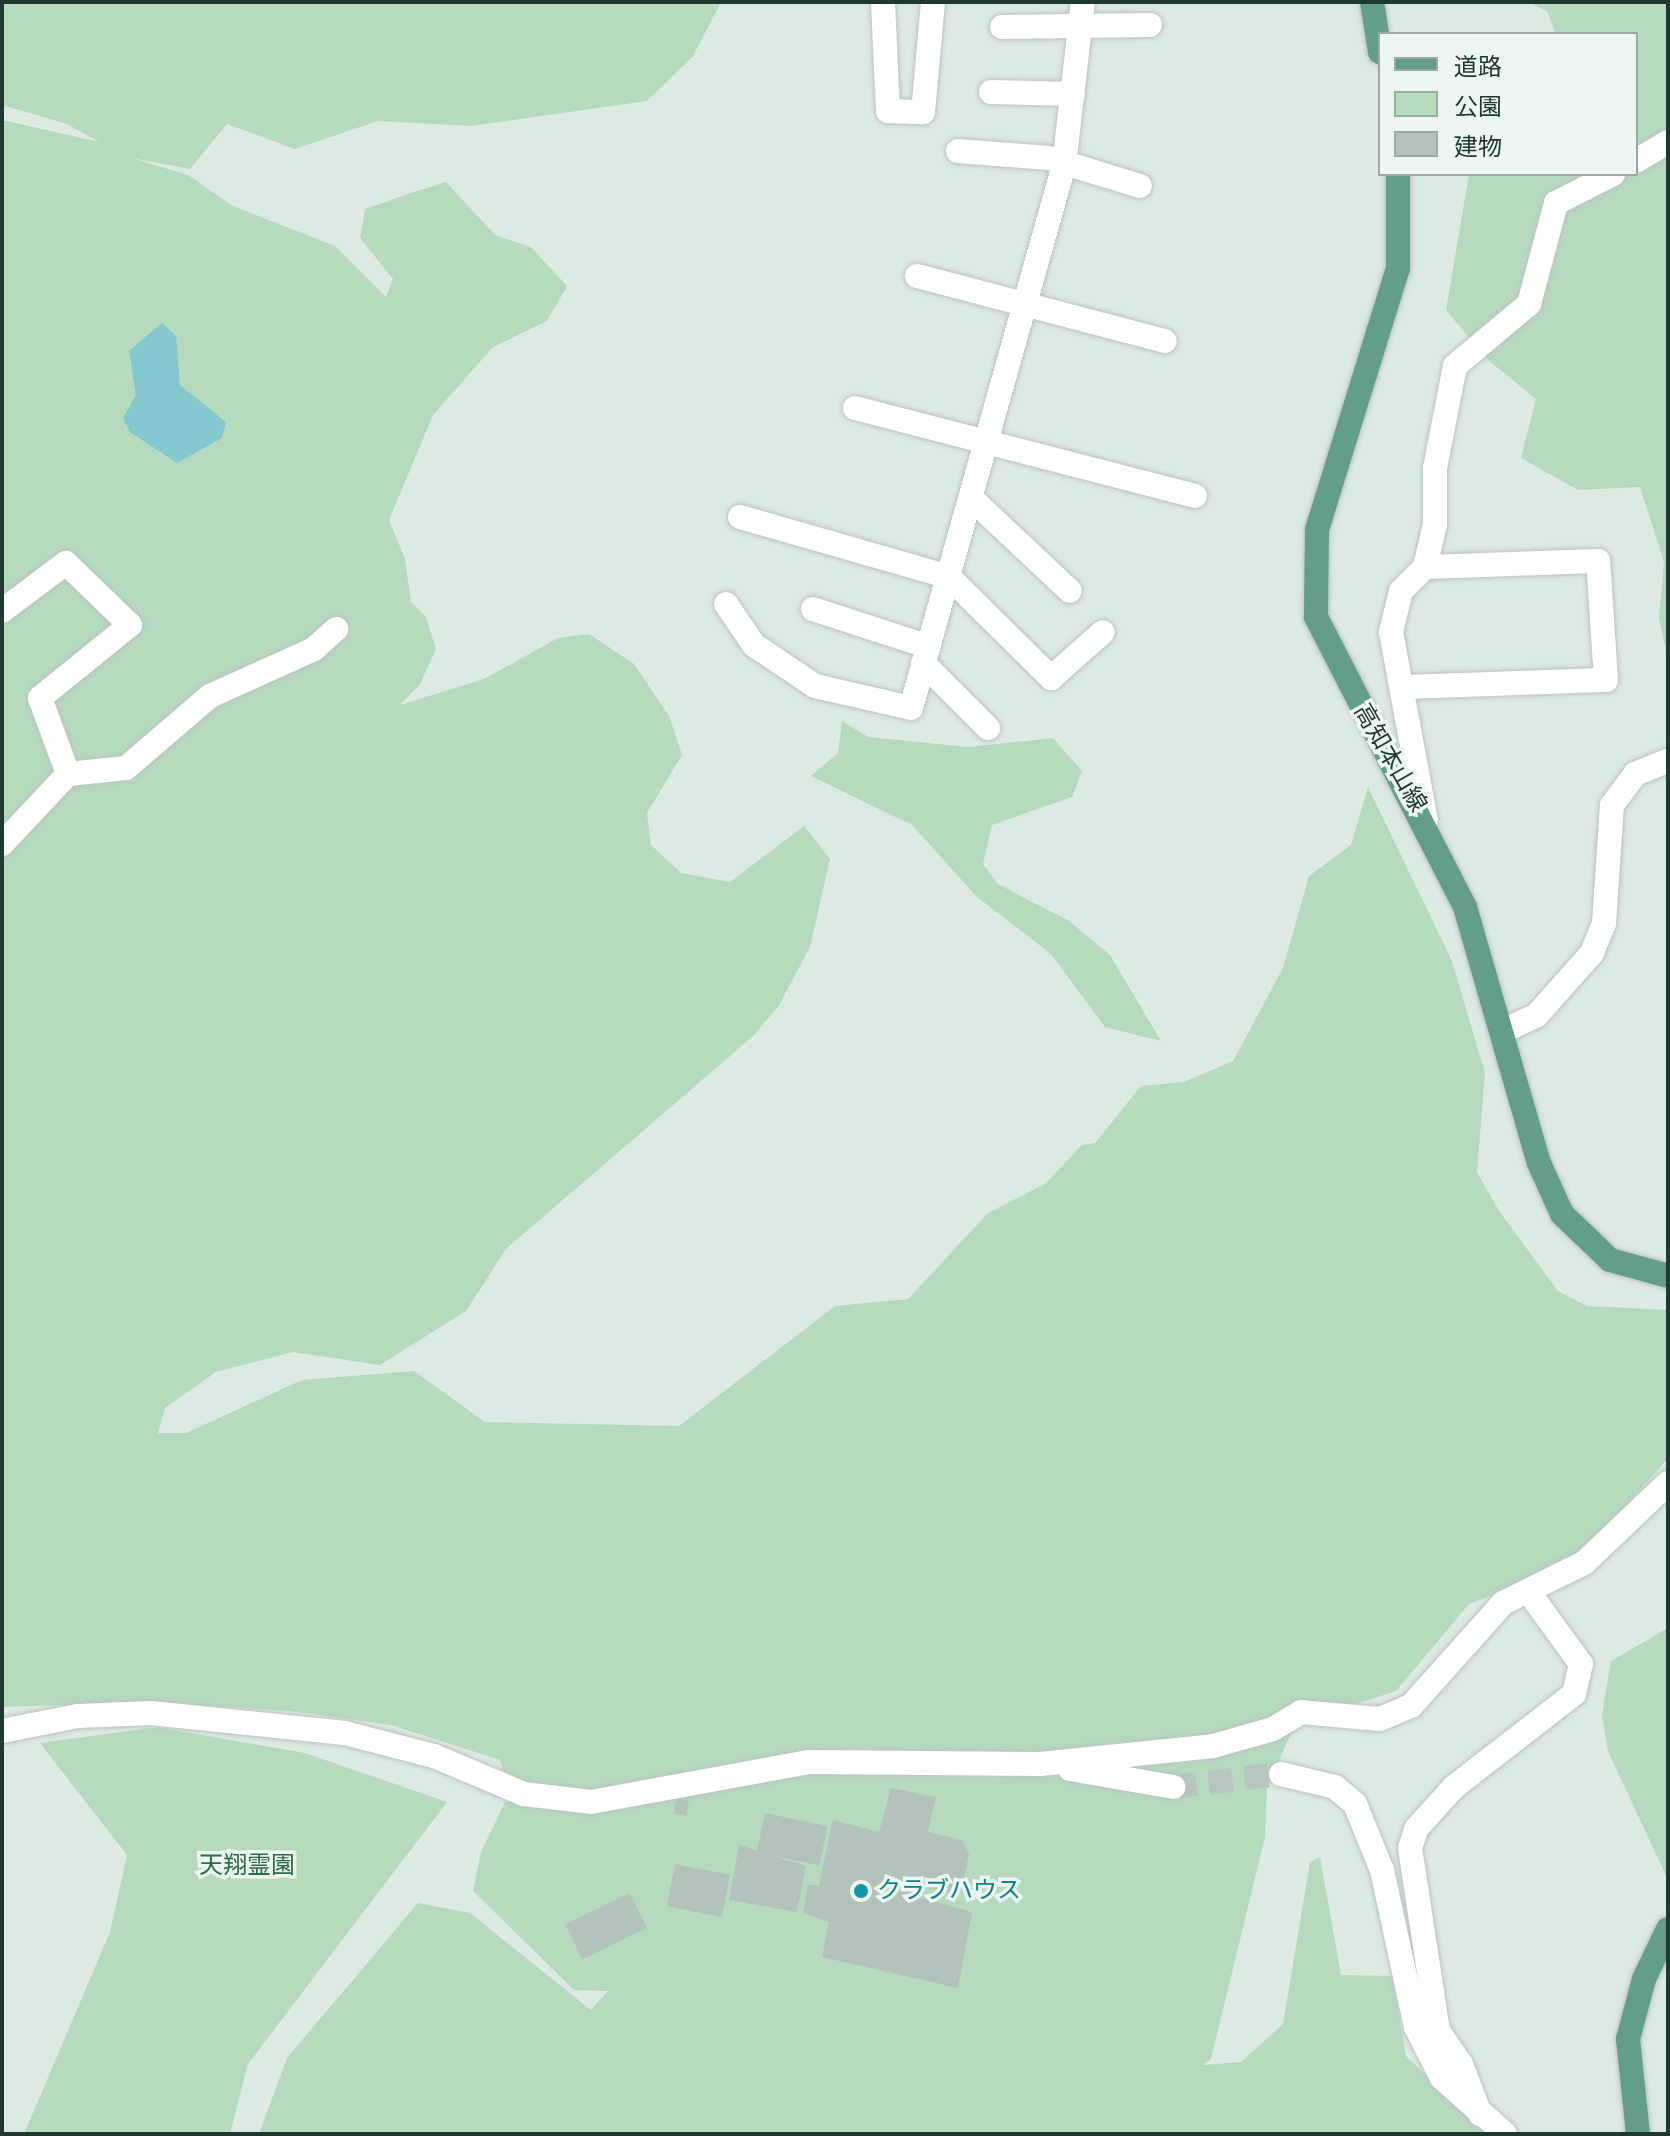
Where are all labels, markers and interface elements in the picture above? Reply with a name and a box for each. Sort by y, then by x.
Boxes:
legend [1378,32,1638,176]
text: 道路 [1454,53,1502,81]
text: 公園 [1454,93,1502,121]
text: 建物 [1454,133,1502,161]
street label: 高知本山線 [1348,699,1432,817]
park label: 天翔霊園 [199,1852,295,1880]
place label: クラブハウス [877,1877,1021,1905]
marker: クラブハウス [852,1882,870,1900]

